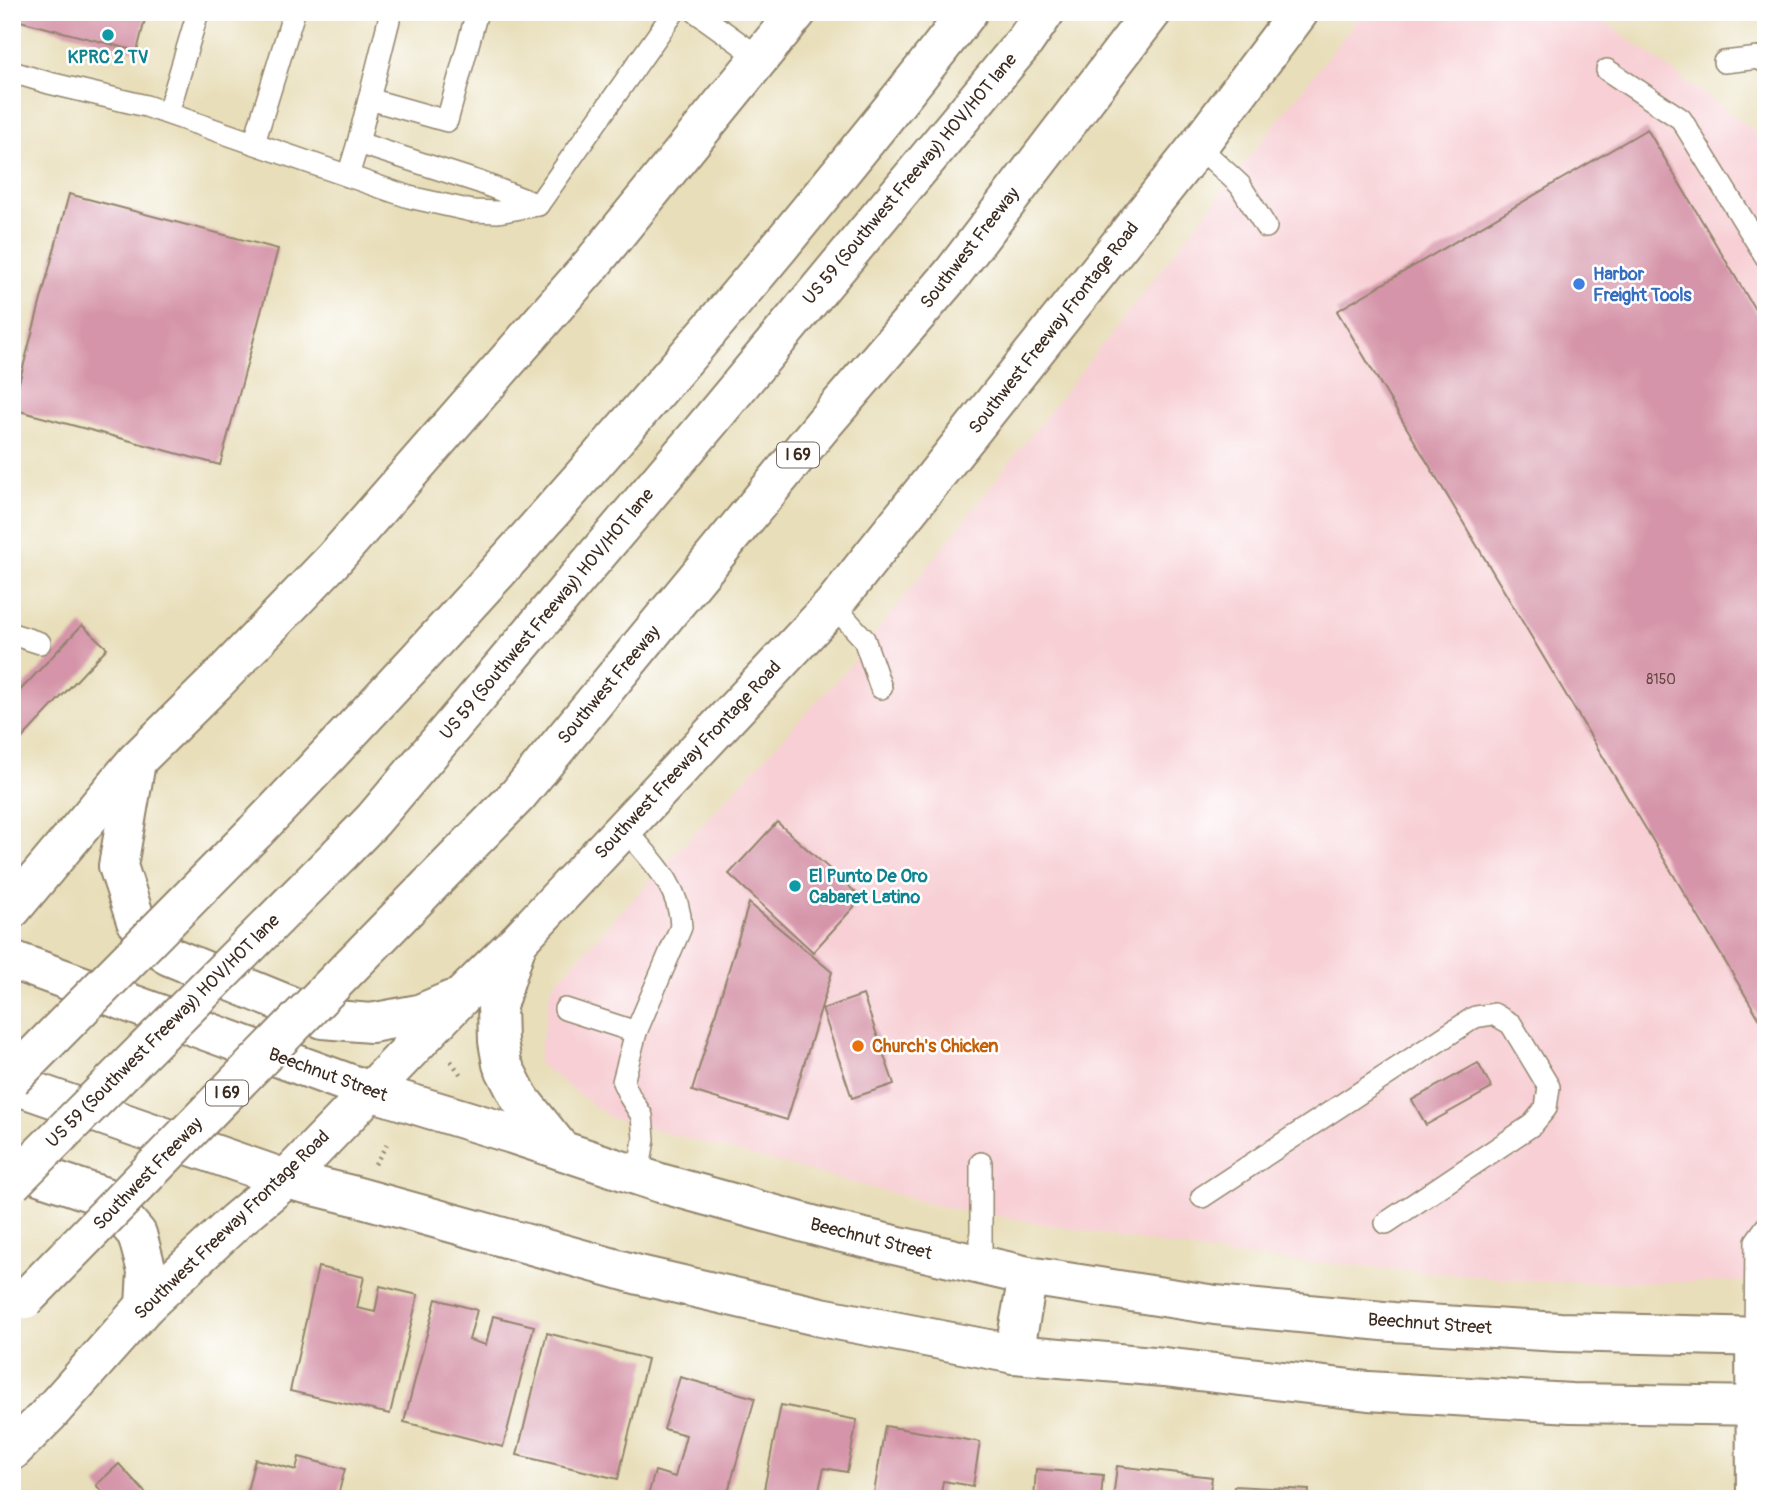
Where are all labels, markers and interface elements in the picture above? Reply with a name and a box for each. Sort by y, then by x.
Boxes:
marker: KPRC 2 TV [100,27,116,43]
place label: KPRC 2 TV [68,46,149,69]
street label: US 59 (Southwest Freeway) HOV/HOT lane [799,49,1021,309]
street label: Southwest Freeway [916,183,1024,313]
street label: Southwest Freeway Frontage Road [964,217,1144,439]
place label: Harbor Freight Tools [1593,263,1693,307]
marker: Harbor Freight Tools [1571,276,1587,292]
road number: I 69 [777,442,819,468]
street label: US 59 (Southwest Freeway) HOV/HOT lane [436,484,658,744]
street label: Southwest Freeway [553,621,665,749]
street label: Southwest Freeway Frontage Road [590,656,786,864]
house number: 8150 [1646,671,1676,688]
place label: El Punto De Oro Cabaret Latino [809,865,928,909]
marker: El Punto De Oro Cabaret Latino [787,878,803,894]
street label: US 59 (Southwest Freeway) HOV/HOT lane [41,909,285,1153]
place label: Church's Chicken [872,1035,998,1058]
marker: Church's Chicken [850,1038,866,1054]
street label: Beechnut Street [265,1043,391,1107]
road number: I 69 [206,1080,248,1106]
street label: Southwest Freeway [88,1113,208,1235]
street label: Southwest Freeway Frontage Road [129,1125,335,1325]
street label: Beechnut Street [808,1213,935,1265]
street label: Beechnut Street [1367,1308,1494,1340]

